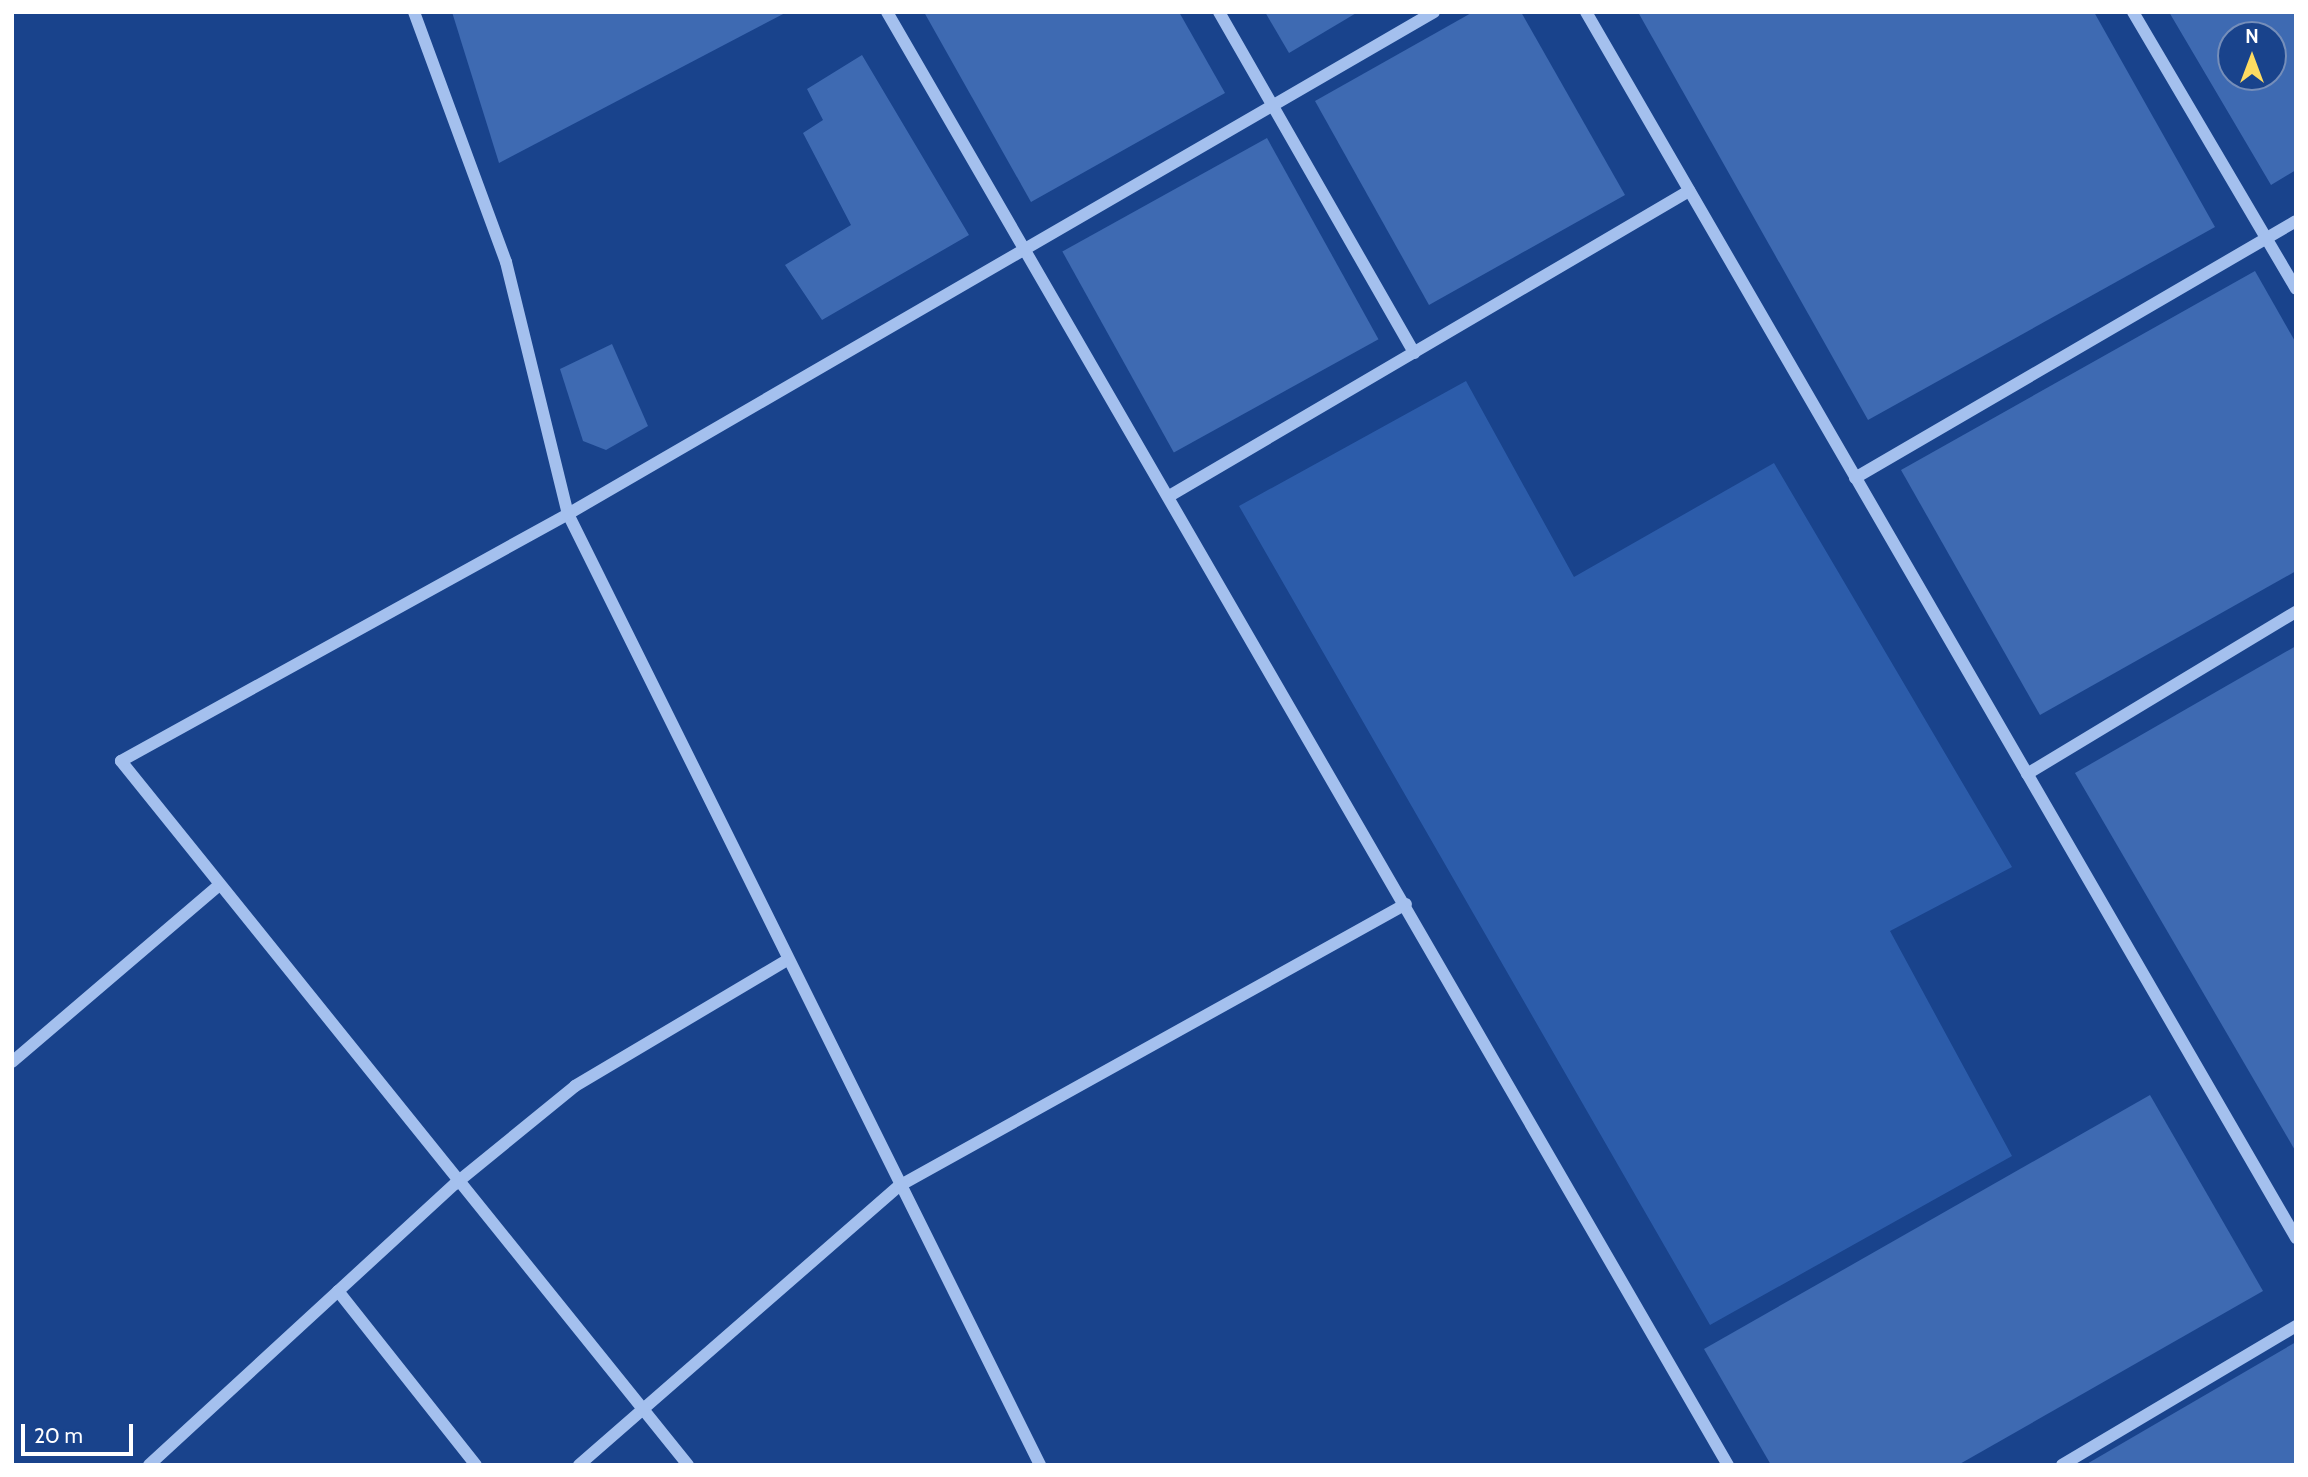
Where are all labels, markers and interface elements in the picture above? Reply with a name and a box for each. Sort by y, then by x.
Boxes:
north arrow [2217,21,2287,91]
text: N [2245,25,2259,48]
scale bar [24,1410,136,1454]
text: 20 m [34,1423,83,1448]

